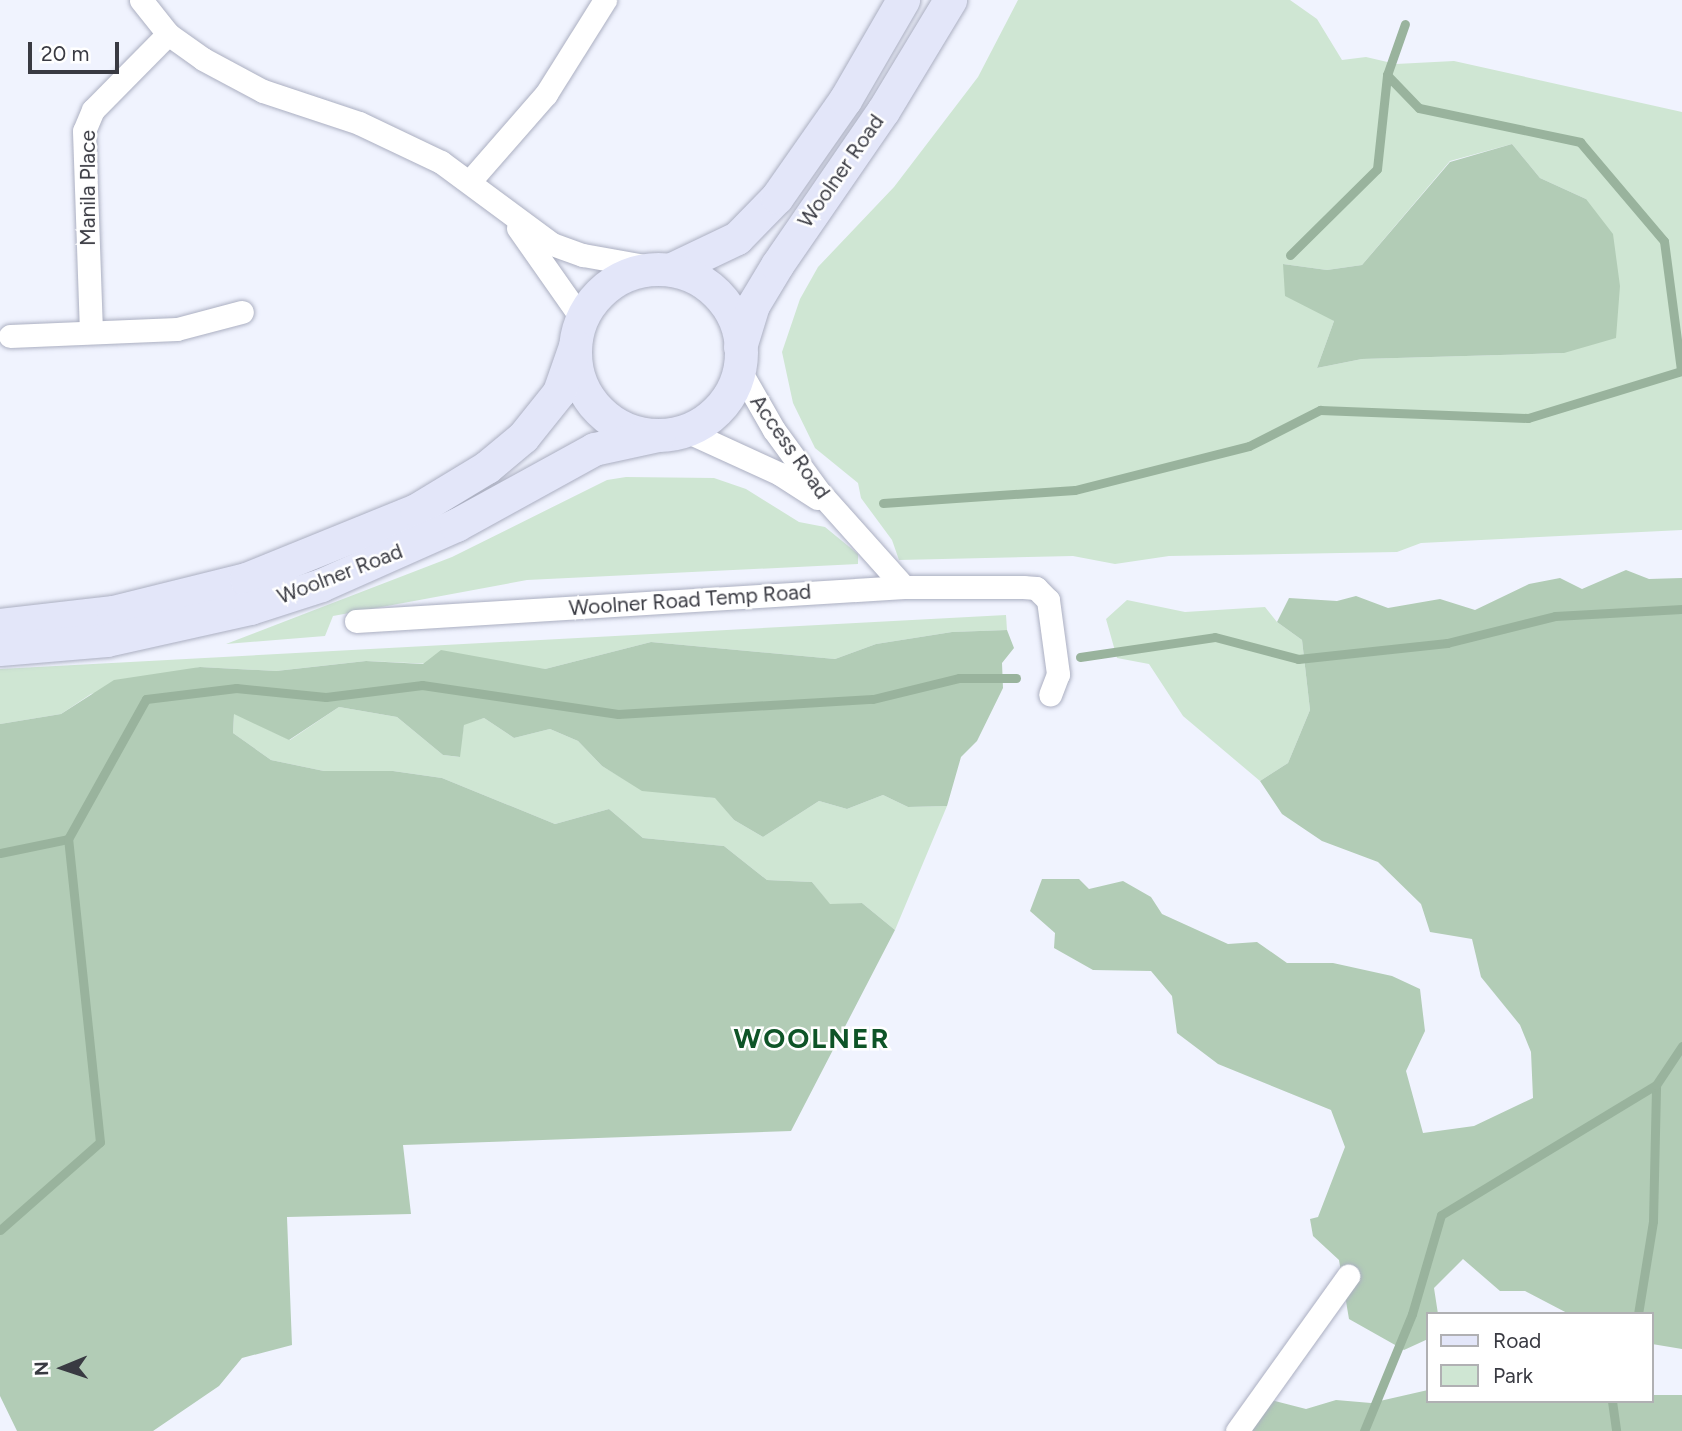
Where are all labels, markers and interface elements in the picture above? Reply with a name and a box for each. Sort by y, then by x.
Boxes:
scale bar [32,28,122,72]
text: 20 m [41,41,89,66]
street label: Woolner Road [793,110,889,232]
street label: Manila Place [75,130,101,246]
street label: Access Road [745,390,835,504]
street label: Woolner Road [274,539,406,609]
street label: Woolner Road Temp Road [568,579,812,621]
district label: WOOLNER [734,1021,890,1055]
legend [1426,1312,1654,1403]
text: Road [1493,1328,1541,1353]
north arrow [28,1333,98,1403]
text: N [30,1361,53,1376]
text: Park [1493,1363,1533,1388]

